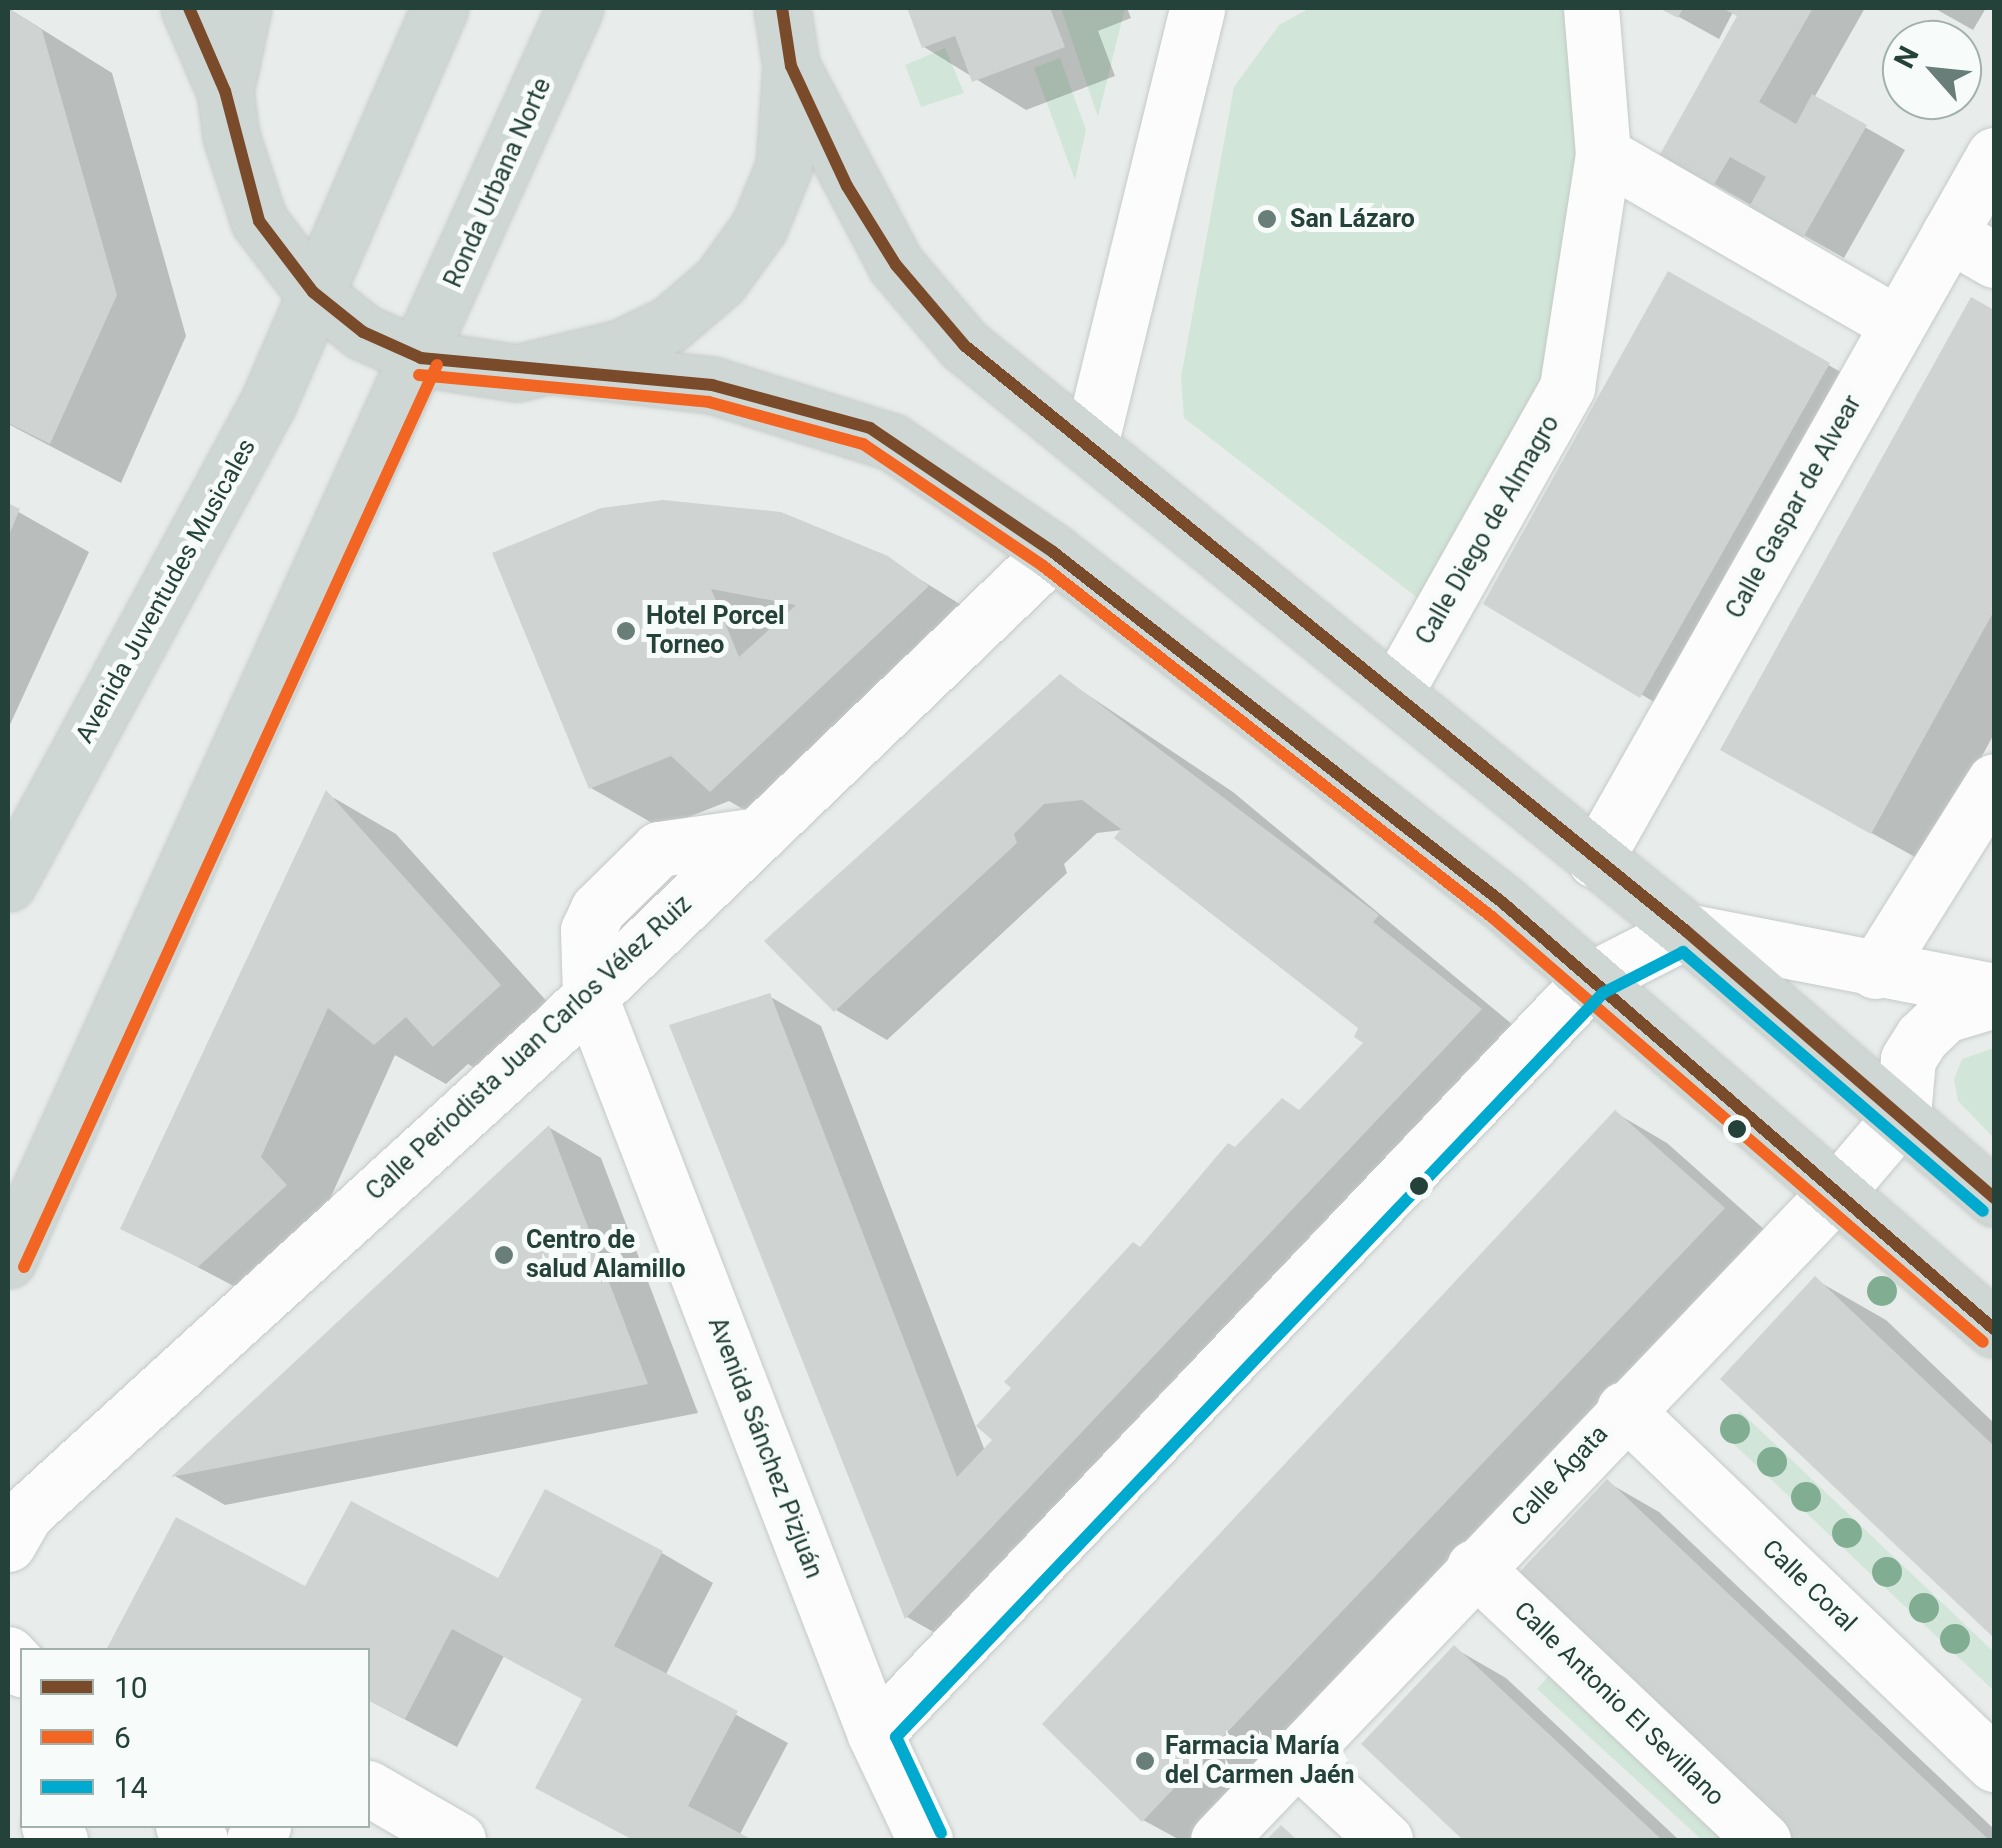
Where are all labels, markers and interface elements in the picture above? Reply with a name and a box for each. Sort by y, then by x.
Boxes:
north arrow [1882,20,1982,120]
text: N [1887,41,1926,73]
street label: Ronda Urbana Norte [438,74,558,292]
place label: San Lázaro [1290,204,1415,234]
marker: San Lázaro [1254,206,1280,232]
street label: Calle Gaspar de Alvear [1720,390,1868,624]
street label: Calle Diego de Almagro [1410,410,1566,650]
street label: Avenida Juventudes Musicales [70,434,262,748]
place label: Hotel Porcel Torneo [646,602,785,661]
marker: Hotel Porcel Torneo [615,620,637,642]
street label: Calle Periodista Juan Carlos Vélez Ruiz [360,889,698,1207]
unlabelled marker [1727,1119,1747,1139]
unlabelled marker [1409,1176,1429,1196]
place label: Centro de salud Alamillo [526,1226,686,1285]
marker: Centro de salud Alamillo [491,1242,517,1268]
street label: Avenida Sánchez Pizjuán [701,1313,829,1583]
street label: Calle Ágata [1506,1419,1614,1533]
street label: Calle Coral [1756,1534,1862,1638]
street label: Calle Antonio El Sevillano [1508,1596,1730,1812]
legend [20,1648,370,1828]
text: 10 [114,1670,148,1705]
text: 6 [114,1720,131,1755]
place label: Farmacia María del Carmen Jaén [1165,1732,1355,1791]
marker: Farmacia María del Carmen Jaén [1134,1750,1156,1772]
text: 14 [114,1770,148,1805]

